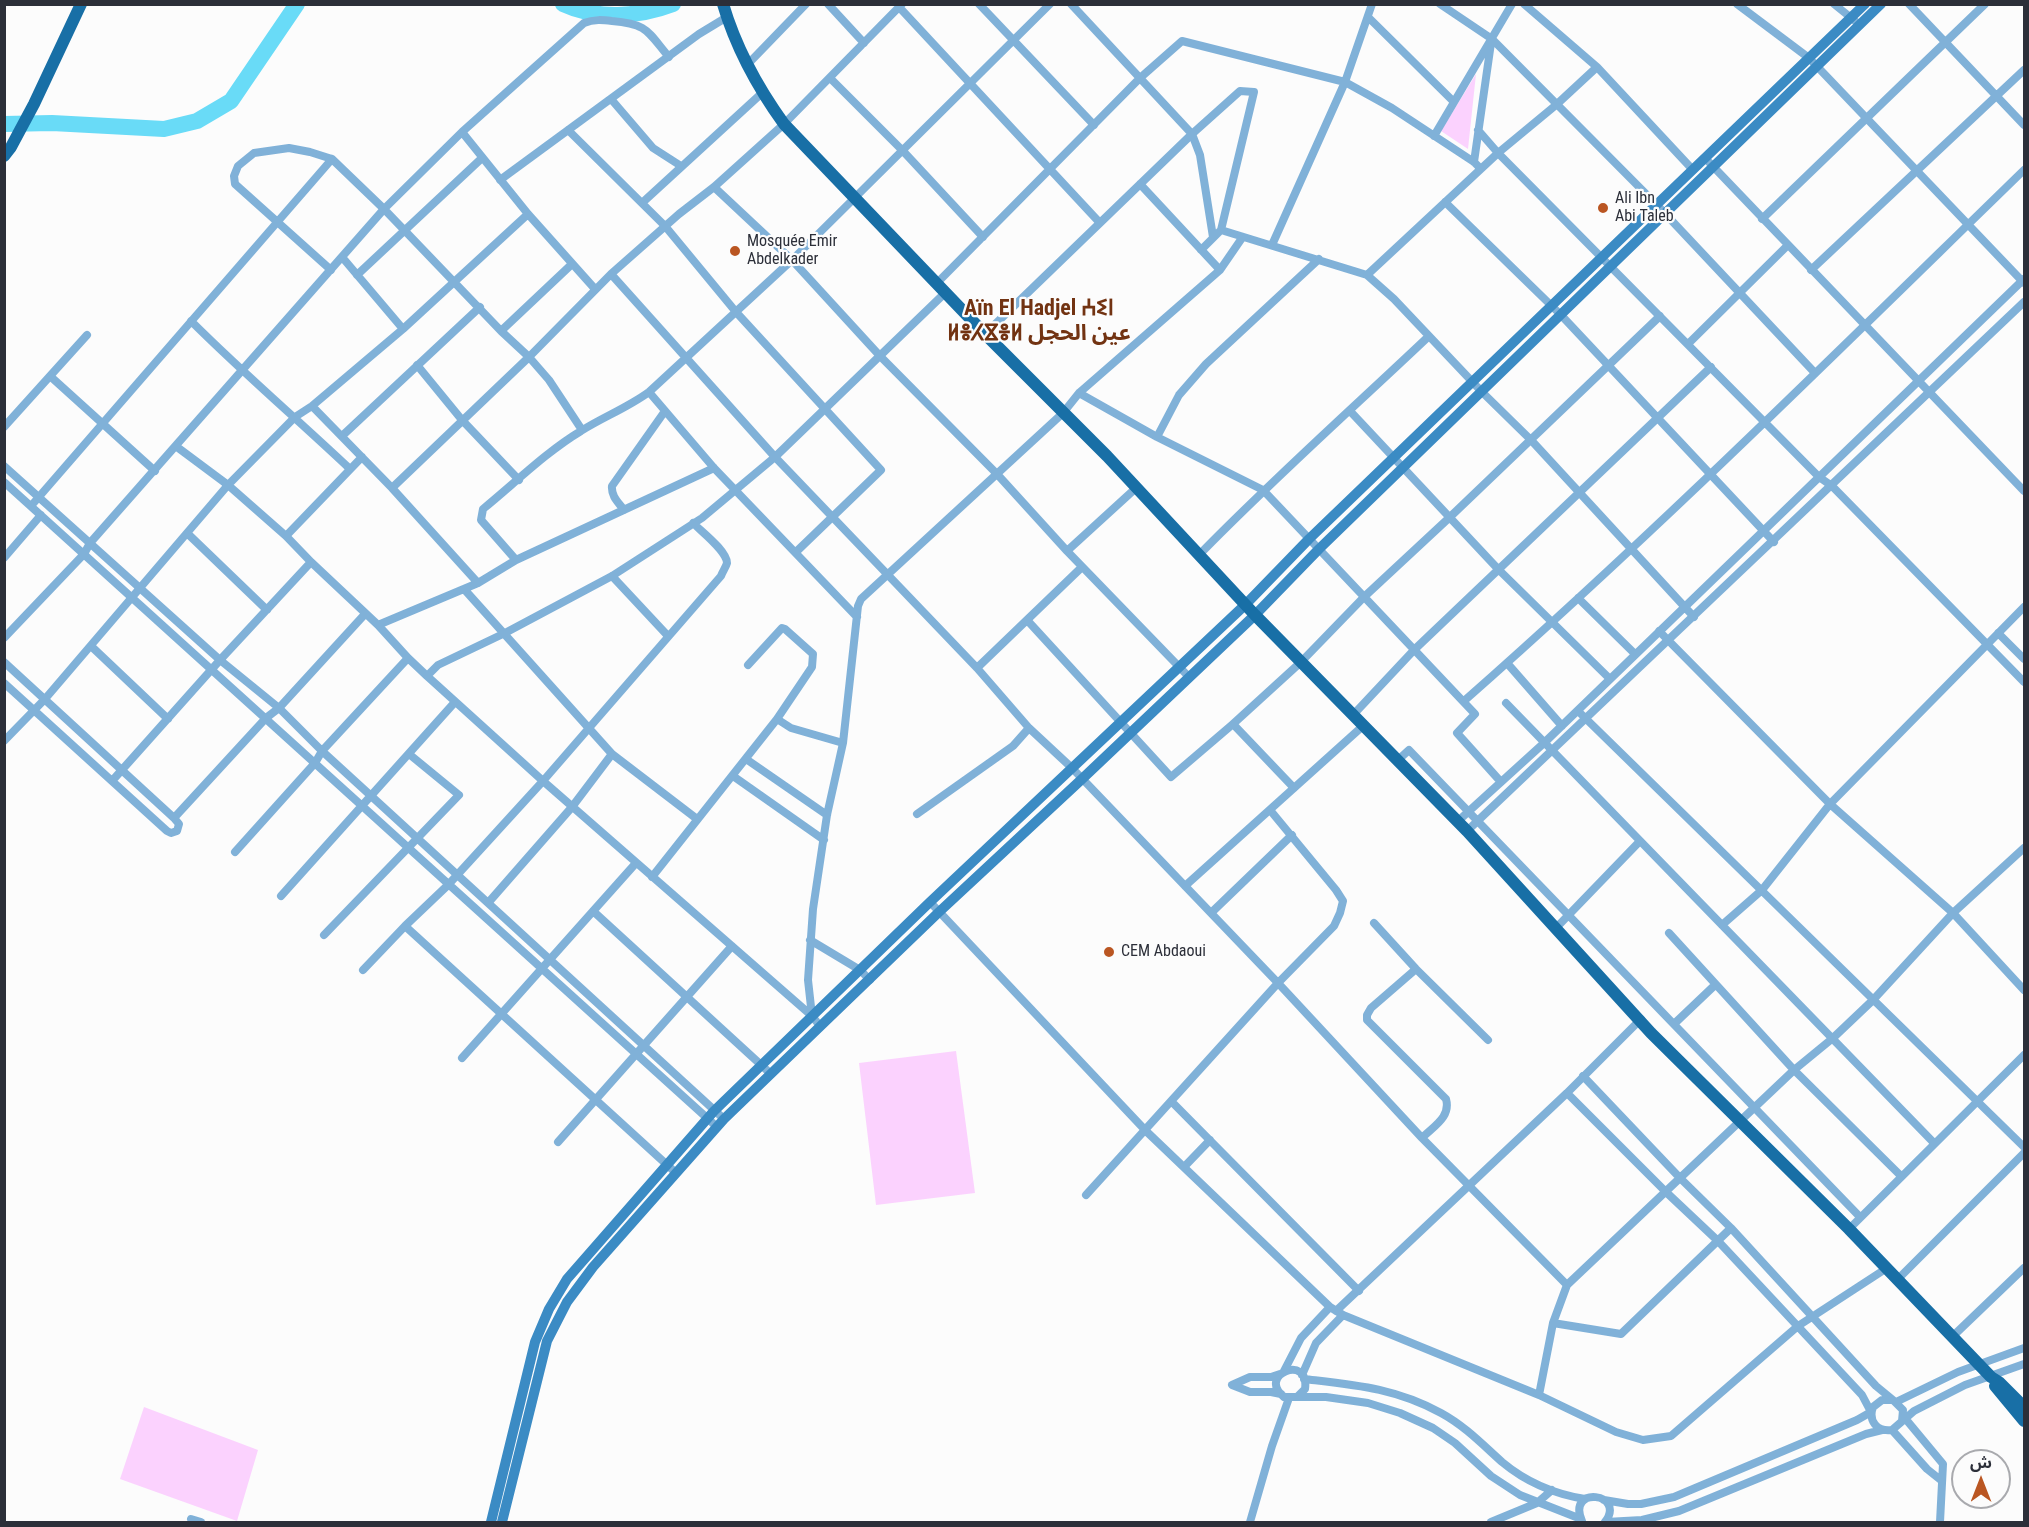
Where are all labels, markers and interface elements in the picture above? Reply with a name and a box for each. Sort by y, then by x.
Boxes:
place label: Ali Ibn Abi Taleb [1615,189,1674,227]
marker: Ali Ibn Abi Taleb [1596,201,1610,215]
place label: Mosquée Emir Abdelkader [747,232,837,270]
marker: Mosquée Emir Abdelkader [728,244,742,258]
district label: Aïn El Hadjel ⵄⵉⵏ ⵍⴻⵃⴵⴻⵍ عين الحجل [947,296,1131,348]
place label: CEM Abdaoui [1121,942,1206,962]
marker: CEM Abdaoui [1102,945,1116,959]
north arrow [1951,1449,2011,1509]
text: ش [1970,1453,1992,1472]

